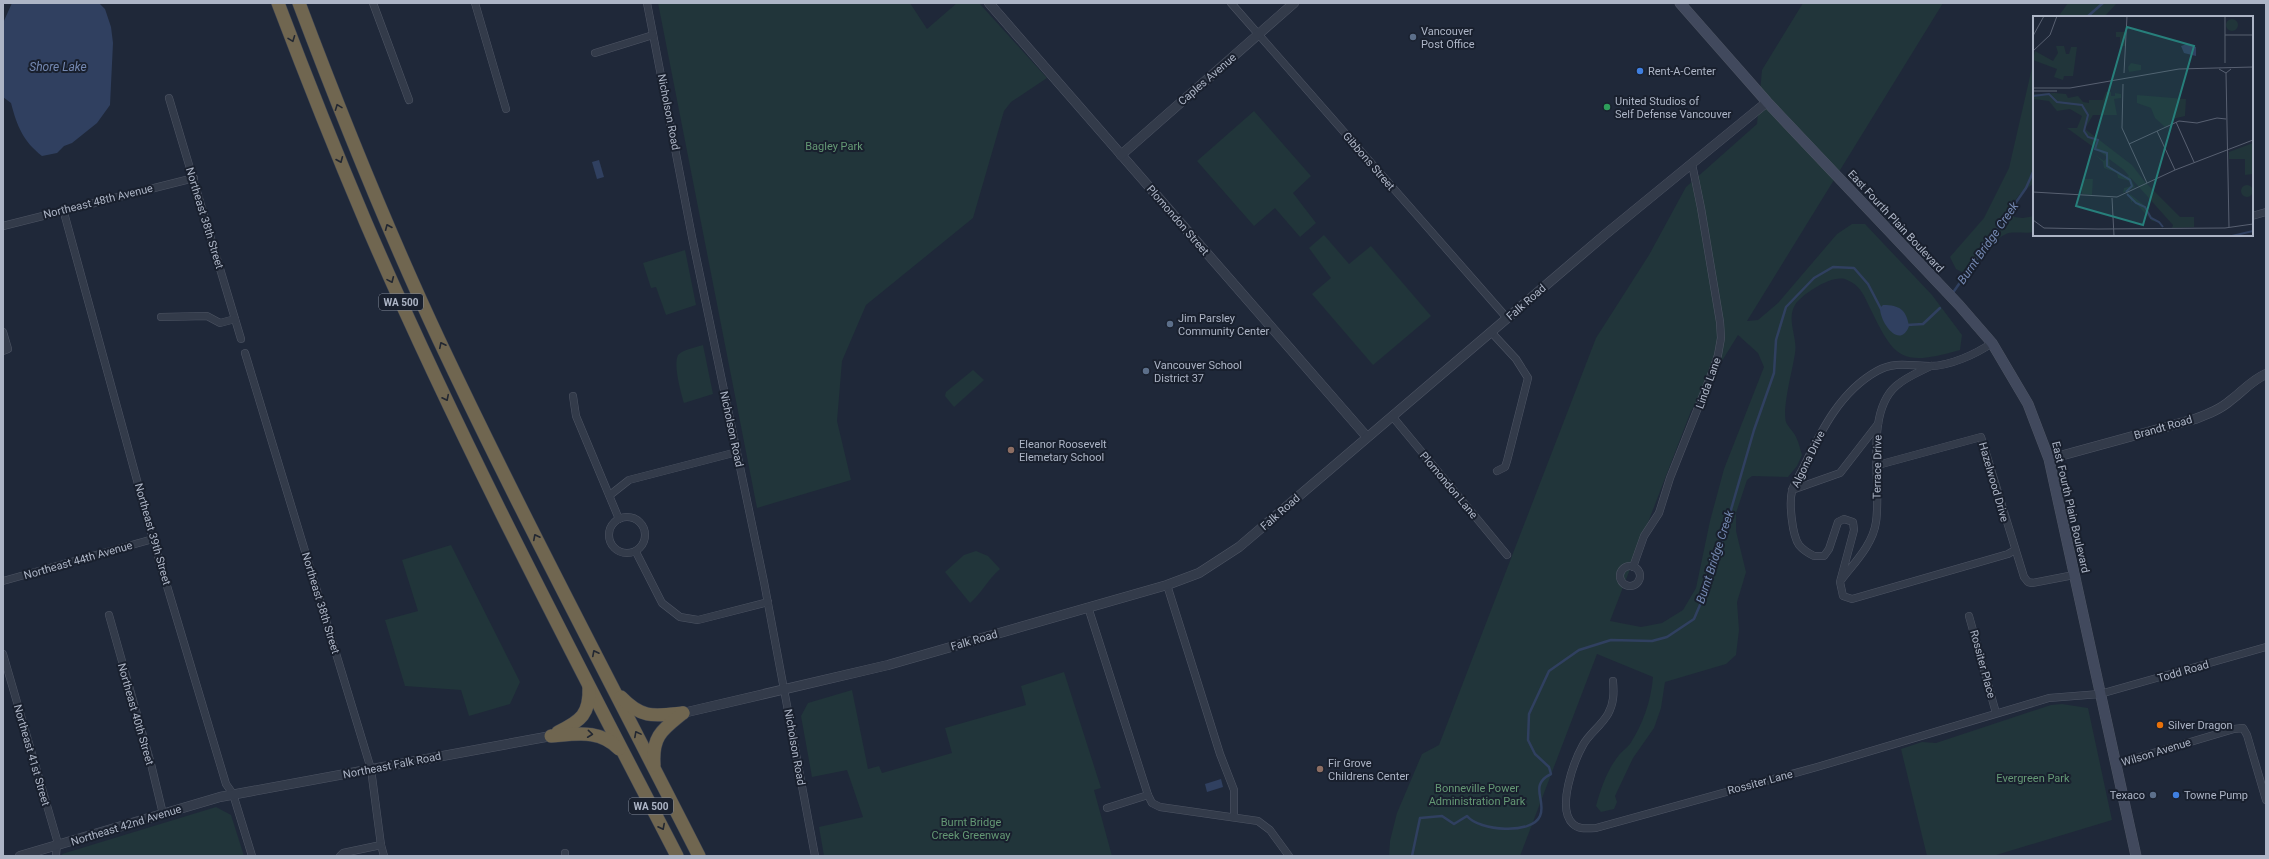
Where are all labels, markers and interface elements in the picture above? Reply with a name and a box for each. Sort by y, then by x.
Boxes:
inset map [2033,16,2253,236]
place label: Vancouver Post Office [1421,25,1475,51]
marker: Vancouver Post Office [1408,32,1418,42]
one-way arrow [288,36,296,43]
street label: Caples Avenue [1176,51,1239,108]
water label: Shore Lake [29,60,87,74]
place label: Rent-A-Center [1648,65,1716,78]
marker: Rent-A-Center [1635,66,1645,76]
street label: Nicholson Road [655,73,682,151]
place label: United Studios of Self Defense Vancouver [1615,95,1731,121]
marker: United Studios of Self Defense Vancouver [1602,102,1612,112]
one-way arrow [335,103,343,110]
street label: Gibbons Street [1340,130,1398,193]
park label: Bagley Park [805,140,863,153]
one-way arrow [335,156,343,164]
street label: Northeast 38th Street [183,166,226,271]
street label: East Fourth Plain Boulevard [1845,168,1946,275]
street label: Northeast 48th Avenue [42,182,154,221]
street label: Plomondon Street [1144,183,1212,258]
water label: Burnt Bridge Creek [1955,198,2022,287]
one-way arrow [385,223,393,230]
one-way arrow [387,276,395,283]
street label: Falk Road [1504,282,1549,323]
road number: WA 500 [379,294,423,310]
place label: Jim Parsley Community Center [1178,312,1270,338]
marker: Jim Parsley Community Center [1165,319,1175,329]
one-way arrow [439,342,447,350]
street label: Linda Lane [1693,356,1724,410]
place label: Vancouver School District 37 [1154,359,1242,385]
marker: Vancouver School District 37 [1141,366,1151,376]
street label: Nicholson Road [717,390,746,468]
one-way arrow [441,393,449,401]
street label: Brandt Road [2132,413,2194,442]
street label: Algona Drive [1789,428,1828,490]
street label: Terrace Drive [1870,435,1885,499]
place label: Eleanor Roosevelt Elemetary School [1019,438,1107,464]
street label: East Fourth Plain Boulevard [2049,440,2092,574]
street label: Hazelwood Drive [1976,441,2011,524]
marker: Eleanor Roosevelt Elemetary School [1006,445,1016,455]
street label: Plomondon Lane [1417,449,1480,521]
street label: Northeast 39th Street [132,482,173,587]
street label: Falk Road [1258,492,1303,533]
water label: Burnt Bridge Creek [1693,508,1737,605]
one-way arrow [533,534,541,541]
street label: Northeast 44th Avenue [22,539,134,582]
street label: Northeast 38th Street [299,551,342,656]
street label: Falk Road [949,628,999,653]
street label: Rossiter Place [1967,629,1998,700]
one-way arrow [592,650,600,657]
street label: Todd Road [2156,658,2210,685]
street label: Northeast 40th Street [115,662,156,767]
street label: Northeast 41st Street [11,703,52,808]
street label: Nicholson Road [781,708,808,786]
place label: Silver Dragon [2168,719,2233,732]
marker: Silver Dragon [2155,720,2165,730]
one-way arrow [587,729,593,738]
one-way arrow [634,731,641,738]
street label: Wilson Avenue [2120,736,2193,769]
street label: Northeast Falk Road [342,750,442,781]
place label: Fir Grove Childrens Center [1328,757,1409,783]
marker: Fir Grove Childrens Center [1315,764,1325,774]
street label: Rossiter Lane [1726,768,1794,797]
park label: Evergreen Park [1996,772,2070,785]
park label: Bonneville Power Administration Park [1429,782,1526,808]
place label: Texaco [2110,789,2145,802]
place label: Towne Pump [2184,789,2248,802]
marker: Texaco [2148,790,2158,800]
marker: Towne Pump [2171,790,2181,800]
road number: WA 500 [629,798,673,814]
street label: Northeast 42nd Avenue [69,802,183,848]
park label: Burnt Bridge Creek Greenway [932,816,1011,842]
one-way arrow [657,823,665,830]

